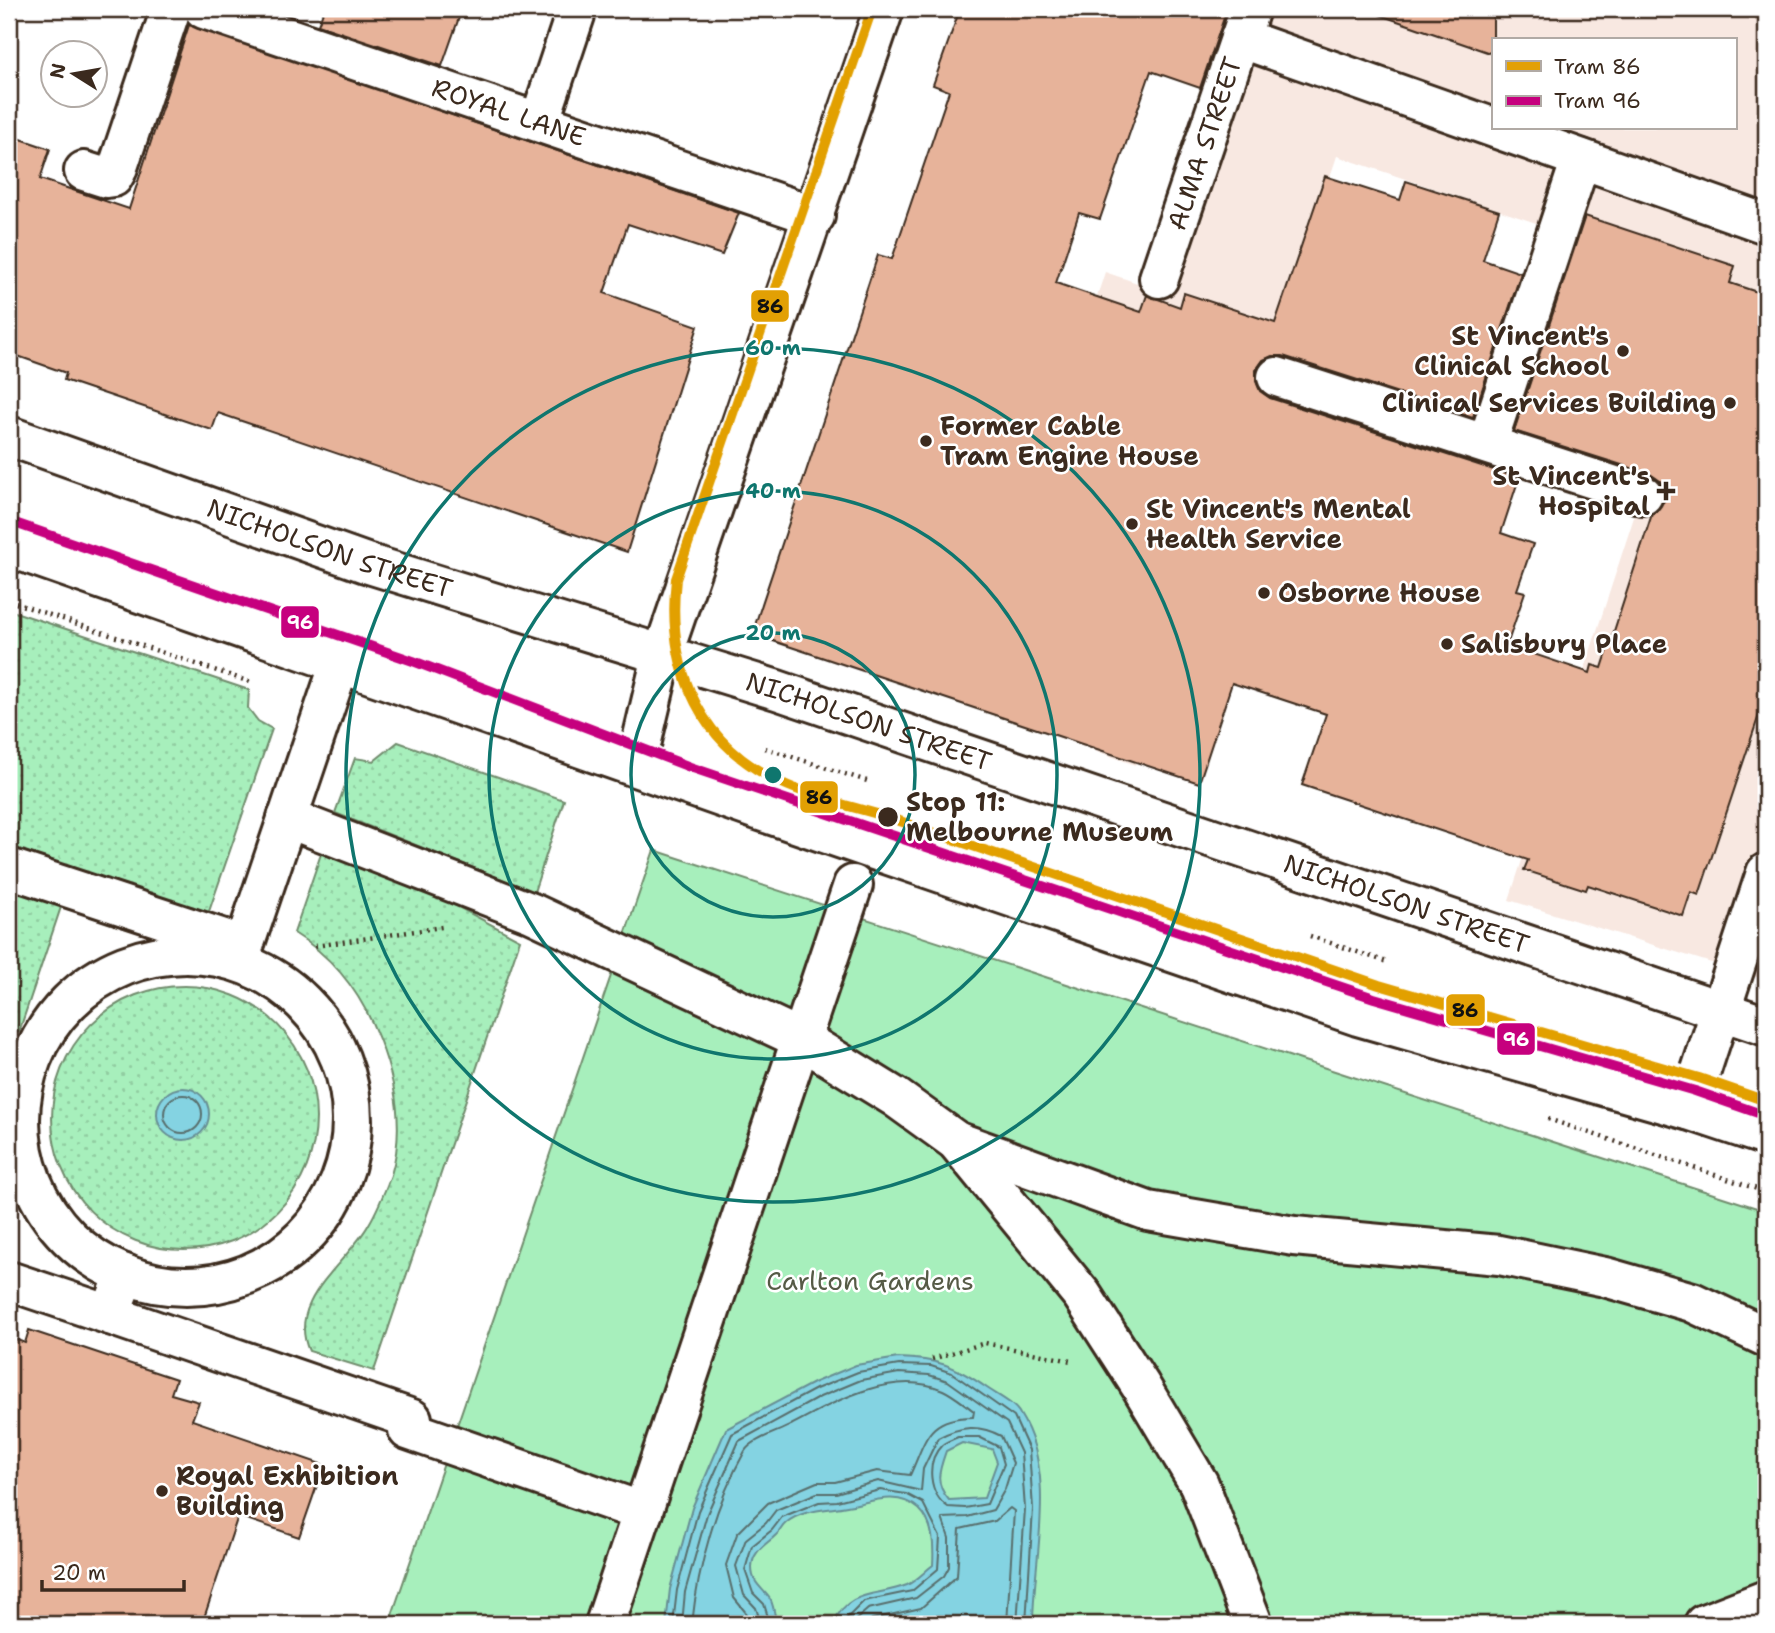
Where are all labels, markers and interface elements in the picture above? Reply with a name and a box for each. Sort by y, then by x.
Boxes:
north arrow [38,38,108,108]
legend [1492,38,1736,130]
street label: ALMA STREET [1159,52,1250,235]
text: Tram 86 [1554,53,1641,81]
text: N [44,61,72,81]
street label: ROYAL LANE [428,70,591,154]
text: Tram 96 [1554,87,1641,115]
line badge: 86 [750,289,790,323]
text: 86 [757,294,783,319]
place label: St Vincent's Clinical School [1414,318,1609,383]
text: 60 m [745,334,801,362]
marker: St Vincent's Clinical School [1615,343,1631,359]
place label: Clinical Services Building [1382,385,1716,420]
marker: Clinical Services Building [1722,395,1738,411]
place label: Former Cable Tram Engine House [940,408,1199,473]
marker: Former Cable Tram Engine House [918,433,934,449]
place label: St Vincent's Hospital [1492,458,1650,523]
text: 40 m [745,477,801,505]
marker: St Vincent's Hospital [1656,481,1676,501]
street label: NICHOLSON STREET [202,490,457,606]
place label: St Vincent's Mental Health Service [1146,491,1411,556]
marker: St Vincent's Mental Health Service [1124,516,1140,532]
place label: Osborne House [1278,575,1480,610]
marker: Osborne House [1256,585,1272,601]
line badge: 96 [280,605,320,639]
text: 96 [287,610,313,635]
text: 20 m [745,619,801,647]
place label: Salisbury Place [1461,626,1667,661]
marker: Salisbury Place [1439,636,1455,652]
street label: NICHOLSON STREET [742,663,996,779]
centre of rings [761,763,785,787]
line badge: 86 [799,780,839,814]
place label: Stop 11: Melbourne Museum [906,784,1174,849]
text: 86 [806,785,832,810]
marker: Stop 11: Melbourne Museum [876,805,900,829]
street label: NICHOLSON STREET [1279,845,1534,961]
line badge: 86 [1445,993,1486,1027]
text: 86 [1452,998,1478,1023]
line badge: 96 [1496,1022,1536,1056]
text: 96 [1503,1027,1529,1052]
park label: Carlton Gardens [766,1263,974,1298]
place label: Royal Exhibition Building [176,1458,398,1523]
marker: Royal Exhibition Building [154,1483,170,1499]
scale bar [42,1549,184,1593]
text: 20 m [52,1559,106,1587]

